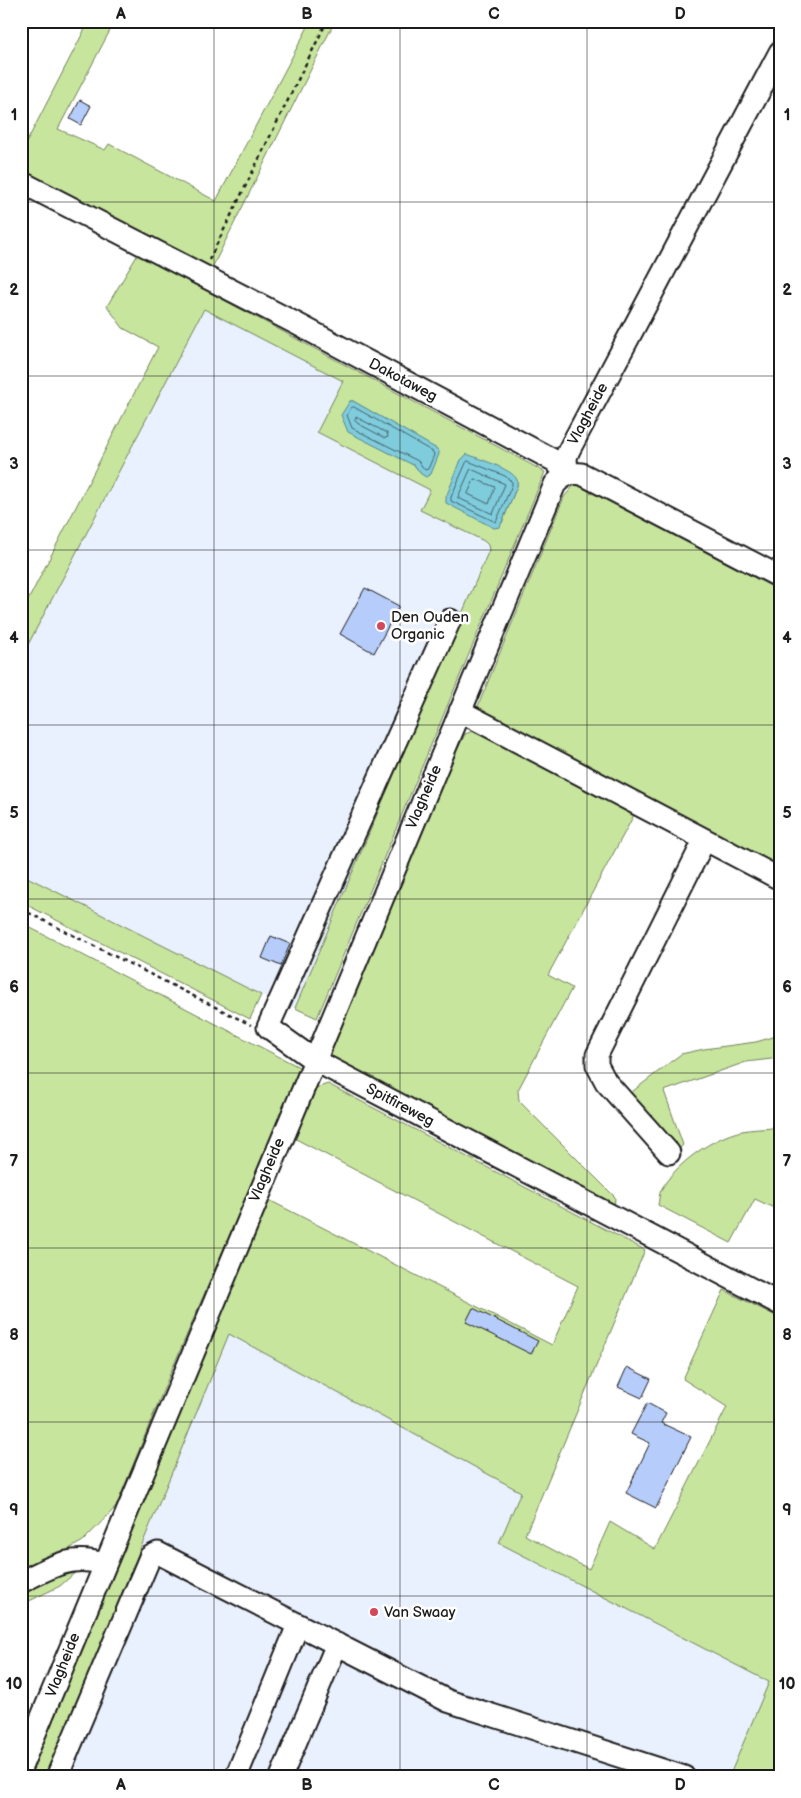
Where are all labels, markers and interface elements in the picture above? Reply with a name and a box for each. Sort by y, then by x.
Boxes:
text: A [115,5,126,24]
text: B [301,5,313,24]
text: C [488,5,500,24]
text: D [674,5,686,24]
text: 1 [11,106,17,125]
text: 1 [784,106,790,125]
text: 2 [9,281,19,300]
text: 2 [782,281,792,300]
street label: Dakotaweg [366,354,440,406]
street label: Vlagheide [564,380,612,448]
text: 3 [9,455,19,474]
text: 3 [782,455,792,474]
place label: Den Ouden Organic [391,608,469,644]
marker: Den Ouden Organic [375,620,387,632]
text: 4 [9,629,19,648]
text: 4 [782,629,792,648]
street label: Vlagheide [402,762,446,832]
text: 5 [9,804,19,823]
text: 5 [782,804,792,823]
text: 6 [9,978,19,997]
text: 6 [782,978,792,997]
street label: Spitfireweg [363,1079,437,1131]
street label: Vlagheide [245,1135,289,1205]
text: 7 [10,1152,19,1171]
text: 7 [783,1152,792,1171]
text: 8 [9,1326,19,1345]
text: 8 [782,1326,792,1345]
text: 9 [9,1501,19,1520]
text: 9 [782,1501,792,1520]
place label: Van Swaay [384,1603,456,1622]
marker: Van Swaay [368,1606,380,1618]
street label: Vlagheide [41,1630,85,1700]
text: 10 [6,1675,22,1694]
text: 10 [779,1675,795,1694]
text: A [115,1776,126,1795]
text: B [301,1776,313,1795]
text: C [488,1776,500,1795]
text: D [674,1776,686,1795]

